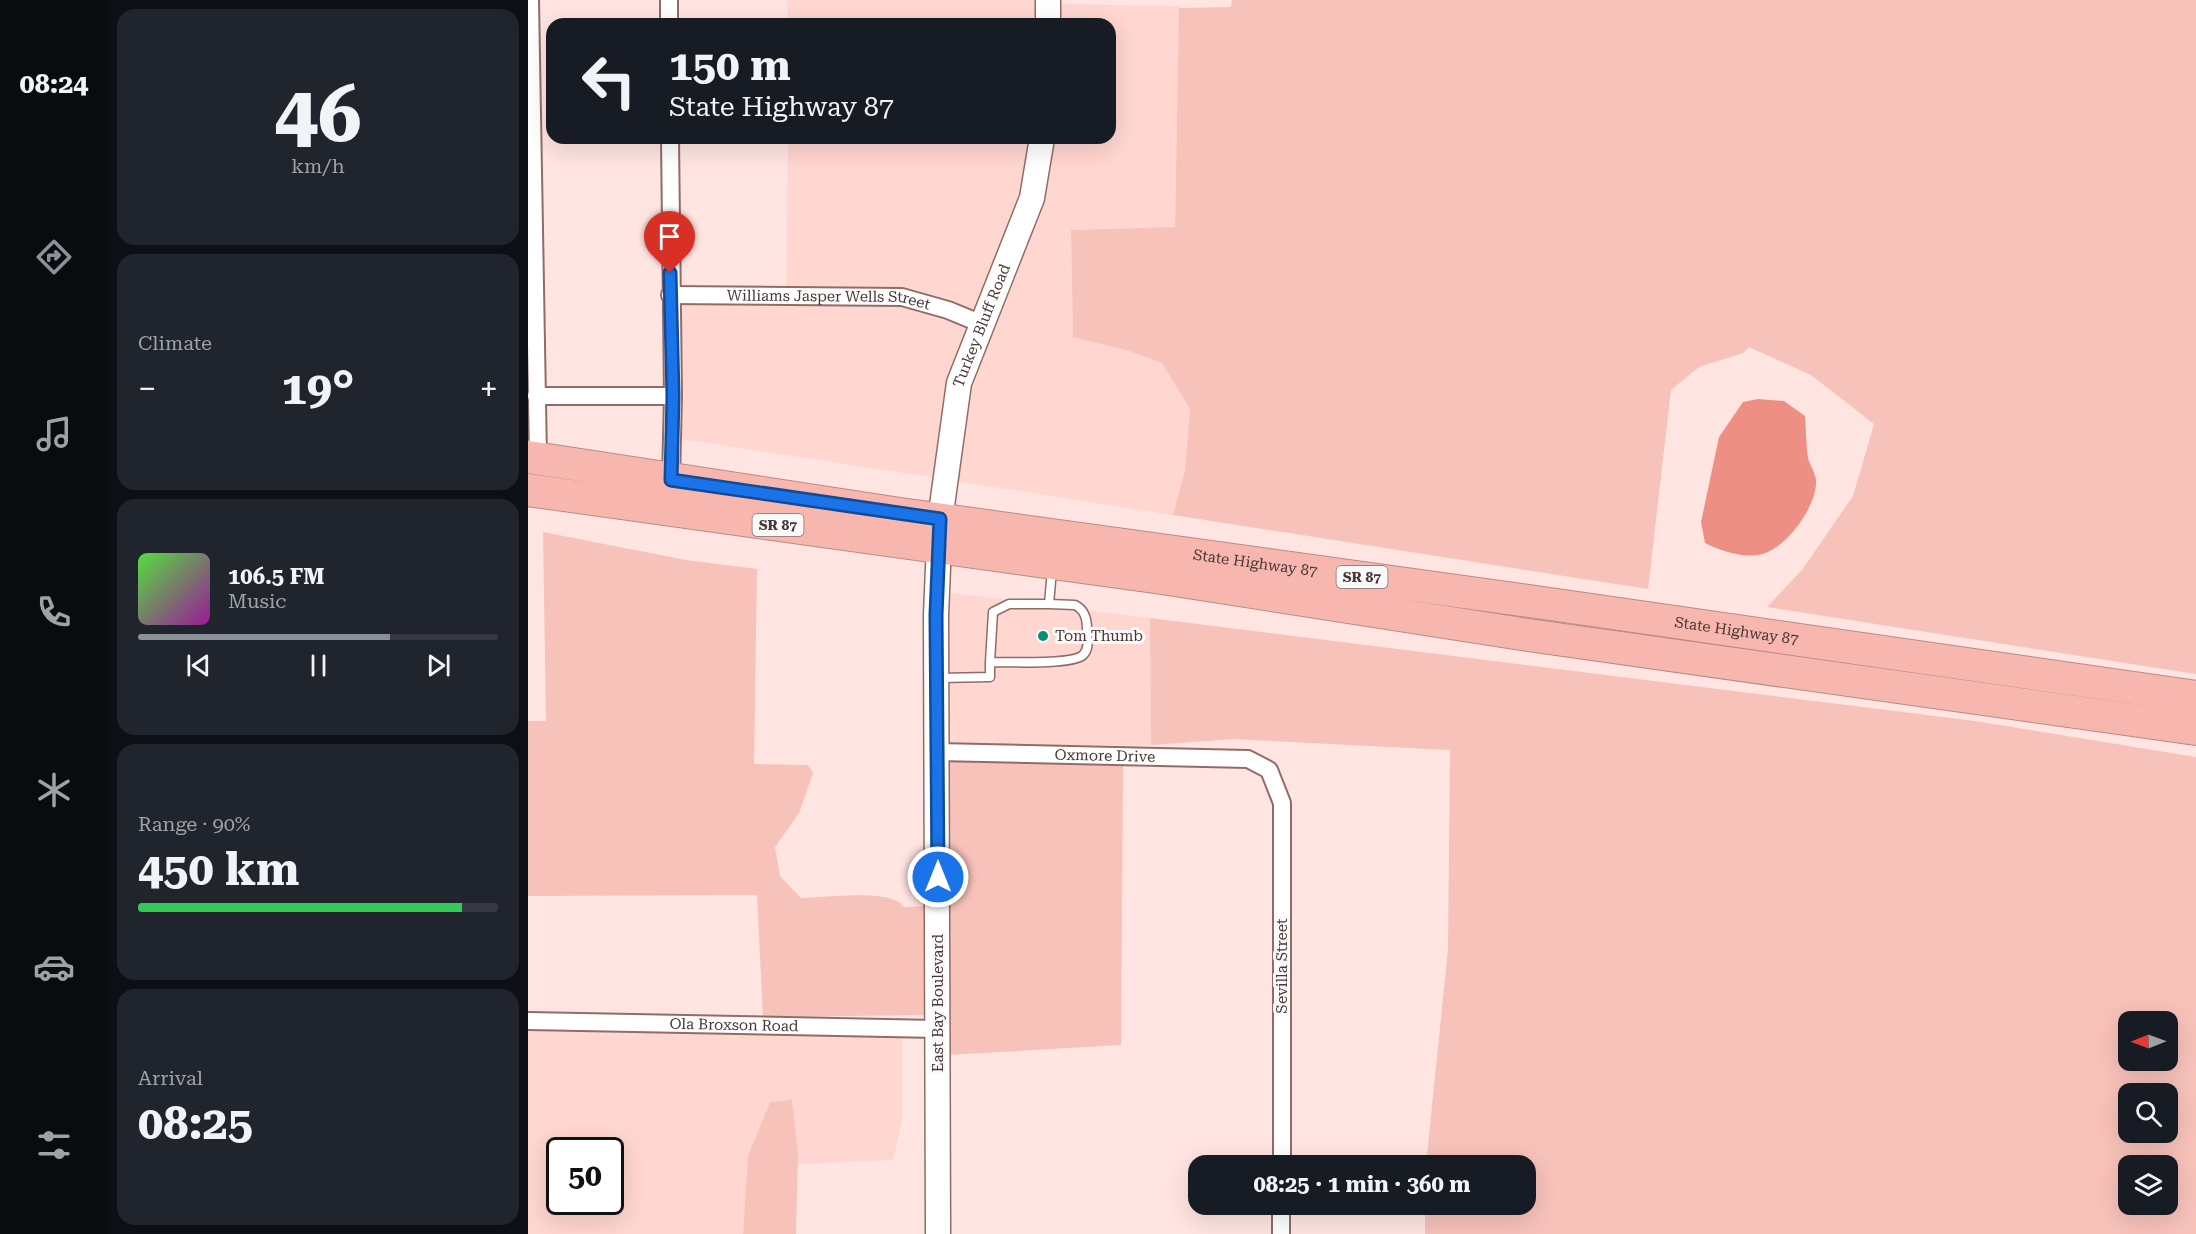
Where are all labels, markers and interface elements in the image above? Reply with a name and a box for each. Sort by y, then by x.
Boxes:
text: 150 m [669,41,791,90]
icon: left [570,42,648,120]
text: 08:24 [20,68,88,100]
text: 46 [274,69,362,160]
text: State Highway 87 [669,91,894,123]
text: km/h [291,154,345,178]
pin [644,211,695,273]
icon: arrive [653,220,686,253]
icon: directions [33,236,75,278]
street label: Turkey Bluff Road [949,261,1014,390]
street label: Williams Jasper Wells Street [727,286,933,314]
text: Climate [138,331,212,355]
text: 19° [282,362,354,415]
text: − [138,369,156,408]
text: + [480,369,498,408]
icon: music [33,413,75,455]
road number: SR 87 [752,514,804,536]
street label: State Highway 87 [1192,546,1318,581]
text: 106.5 FM [228,564,325,589]
road number: SR 87 [1336,566,1388,588]
text: Music [228,589,287,613]
icon: phone [33,591,75,633]
street label: State Highway 87 [1673,613,1800,649]
place label: Tom Thumb [1055,627,1143,645]
marker: Tom Thumb [1036,629,1050,643]
icon: previous [182,649,215,682]
icon: pause [302,649,335,682]
icon: next [422,649,455,682]
street label: Oxmore Drive [1054,746,1156,766]
icon: climate [33,769,75,811]
text: Range · 90% [138,812,250,836]
text: 450 km [138,843,299,896]
position arrow [906,845,970,909]
street label: Sevilla Street [1273,918,1291,1014]
street label: East Bay Boulevard [929,933,947,1072]
icon: car [33,946,75,988]
north arrow [2118,1011,2178,1071]
map controls [2118,1011,2178,1215]
street label: Ola Broxson Road [669,1015,799,1035]
text: Arrival [138,1066,203,1090]
button: search [2118,1083,2178,1143]
text: 08:25 [138,1097,253,1150]
icon: filters [33,1124,75,1166]
speed limit sign: 50 [546,1137,624,1215]
button: layers [2118,1155,2178,1215]
text: 08:25 · 1 min · 360 m [1253,1172,1471,1197]

